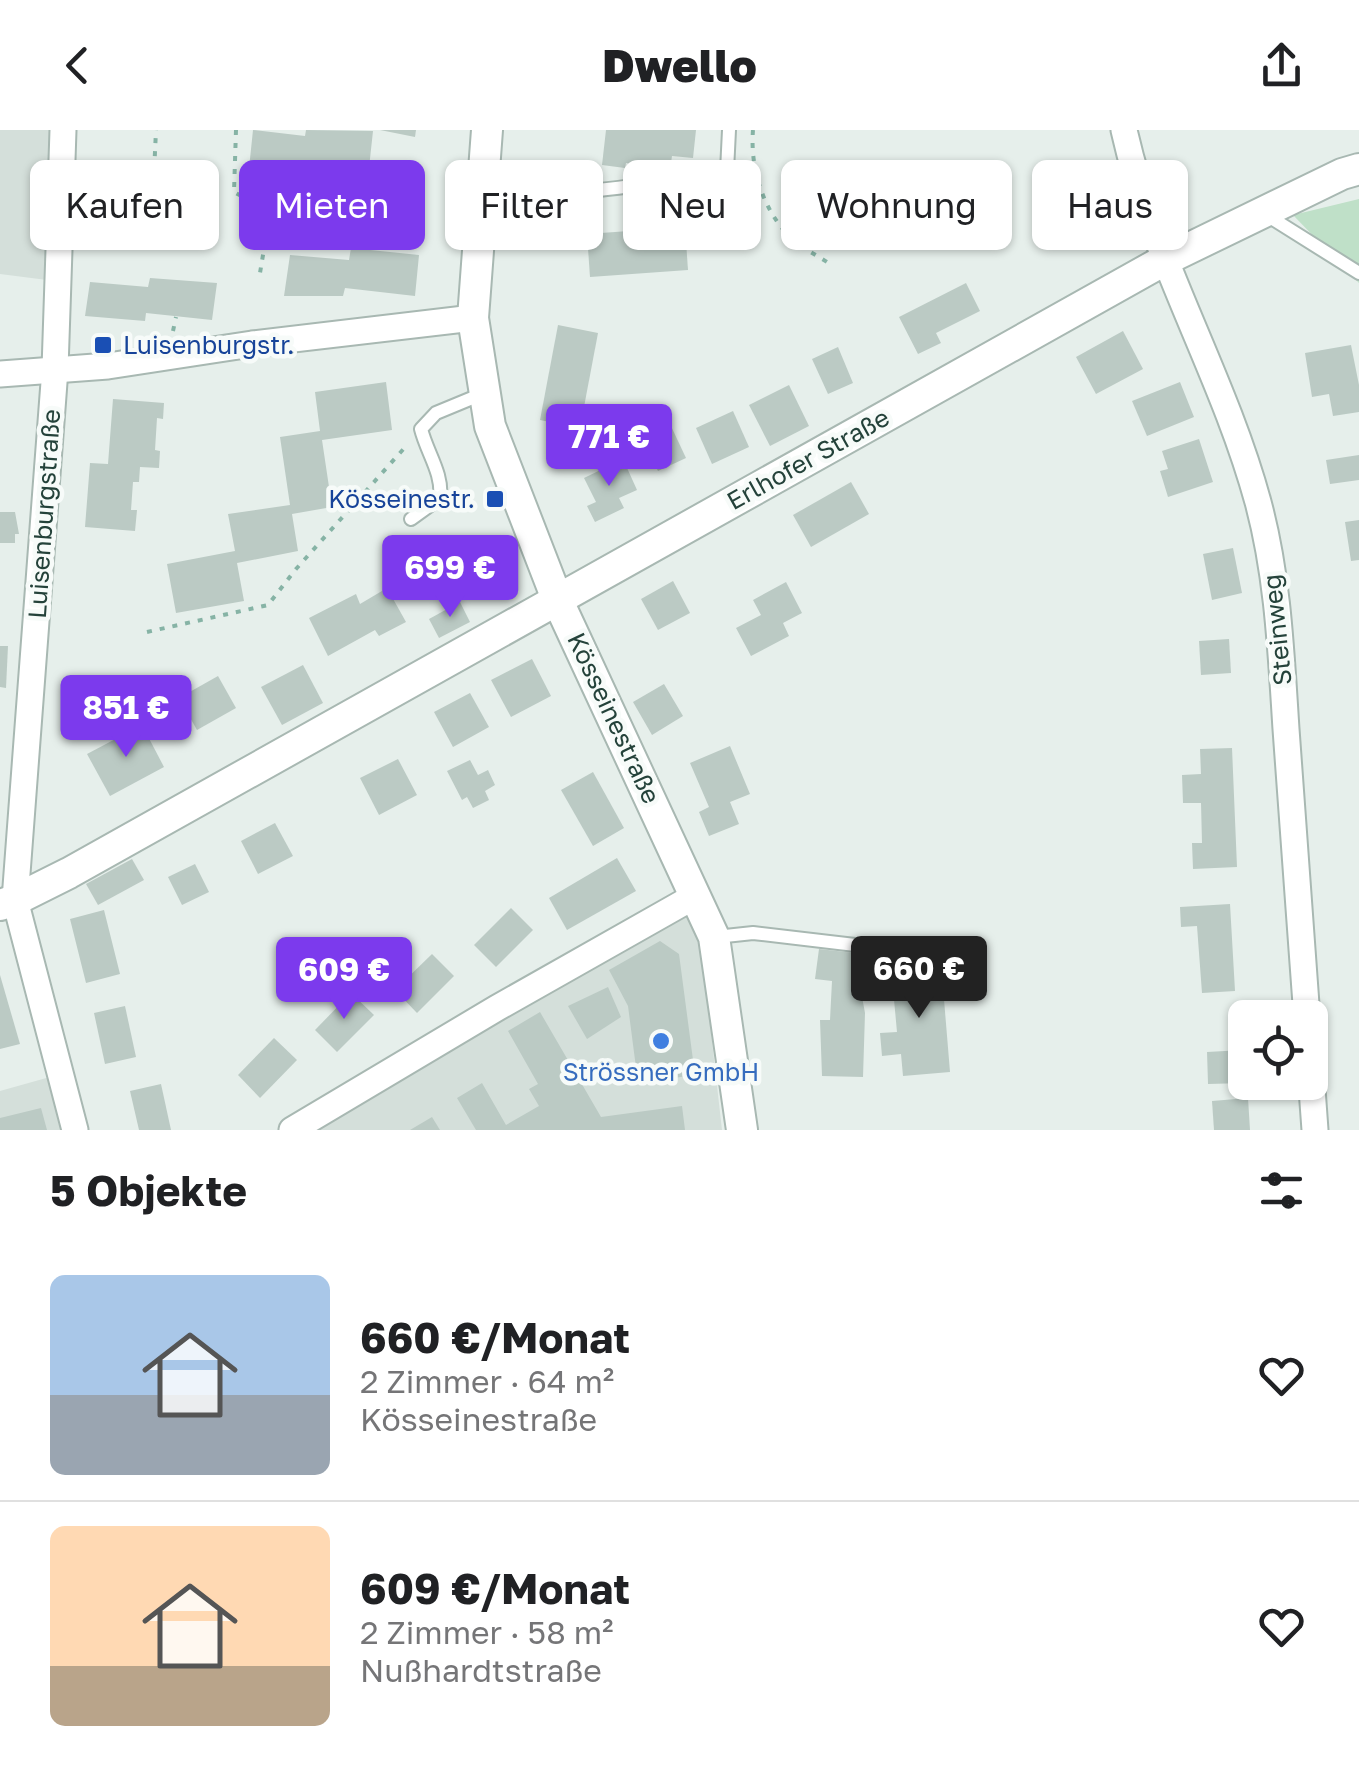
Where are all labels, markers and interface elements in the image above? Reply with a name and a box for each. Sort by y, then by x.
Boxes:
icon: back [50,38,105,93]
text: Dwello [602,38,757,92]
icon: share [1254,38,1309,93]
chip: Kaufen [30,160,219,250]
chip: Mieten [239,160,425,250]
chip: Filter [445,160,603,250]
chip: Neu [623,160,761,250]
chip: Wohnung [781,160,1012,250]
chip: Haus [1032,160,1188,250]
place label: Luisenburgstr. [123,329,295,360]
marker: Luisenburgstr. [92,334,114,356]
street label: Erlhofer Straße [721,401,894,516]
pin: 771 € [539,404,679,489]
street label: Luisenburgstraße [21,408,66,620]
text: 771 € [568,417,650,455]
place label: Kösseinestr. [328,483,475,514]
marker: Kösseinestr. [484,488,506,510]
pin: 699 € [380,535,520,620]
text: 699 € [404,548,496,586]
street label: Steinweg [1255,573,1298,687]
street label: Kösseinestraße [561,627,668,808]
pin: 851 € [56,675,196,760]
text: 851 € [82,688,170,726]
pin: 660 € [849,936,989,1021]
pin: 609 € [274,937,414,1022]
text: 660 € [873,949,965,987]
text: 609 € [298,950,390,988]
map controls [1228,1000,1328,1100]
button: locate [1228,1000,1328,1100]
marker: Strössner GmbH [650,1030,672,1052]
place label: Strössner GmbH [563,1056,759,1087]
icon: filters [1254,1163,1309,1218]
text: 5 Objekte [50,1165,247,1215]
text: 660 €/Monat [360,1312,630,1362]
icon: home [130,1315,250,1435]
icon: heart [1254,1348,1309,1403]
text: 2 Zimmer · 64 m² [360,1362,614,1400]
text: Kösseinestraße [360,1400,597,1438]
text: 609 €/Monat [360,1563,630,1613]
icon: home [130,1566,250,1686]
icon: heart [1254,1599,1309,1654]
text: 2 Zimmer · 58 m² [360,1613,614,1651]
text: Nußhardtstraße [360,1651,602,1689]

